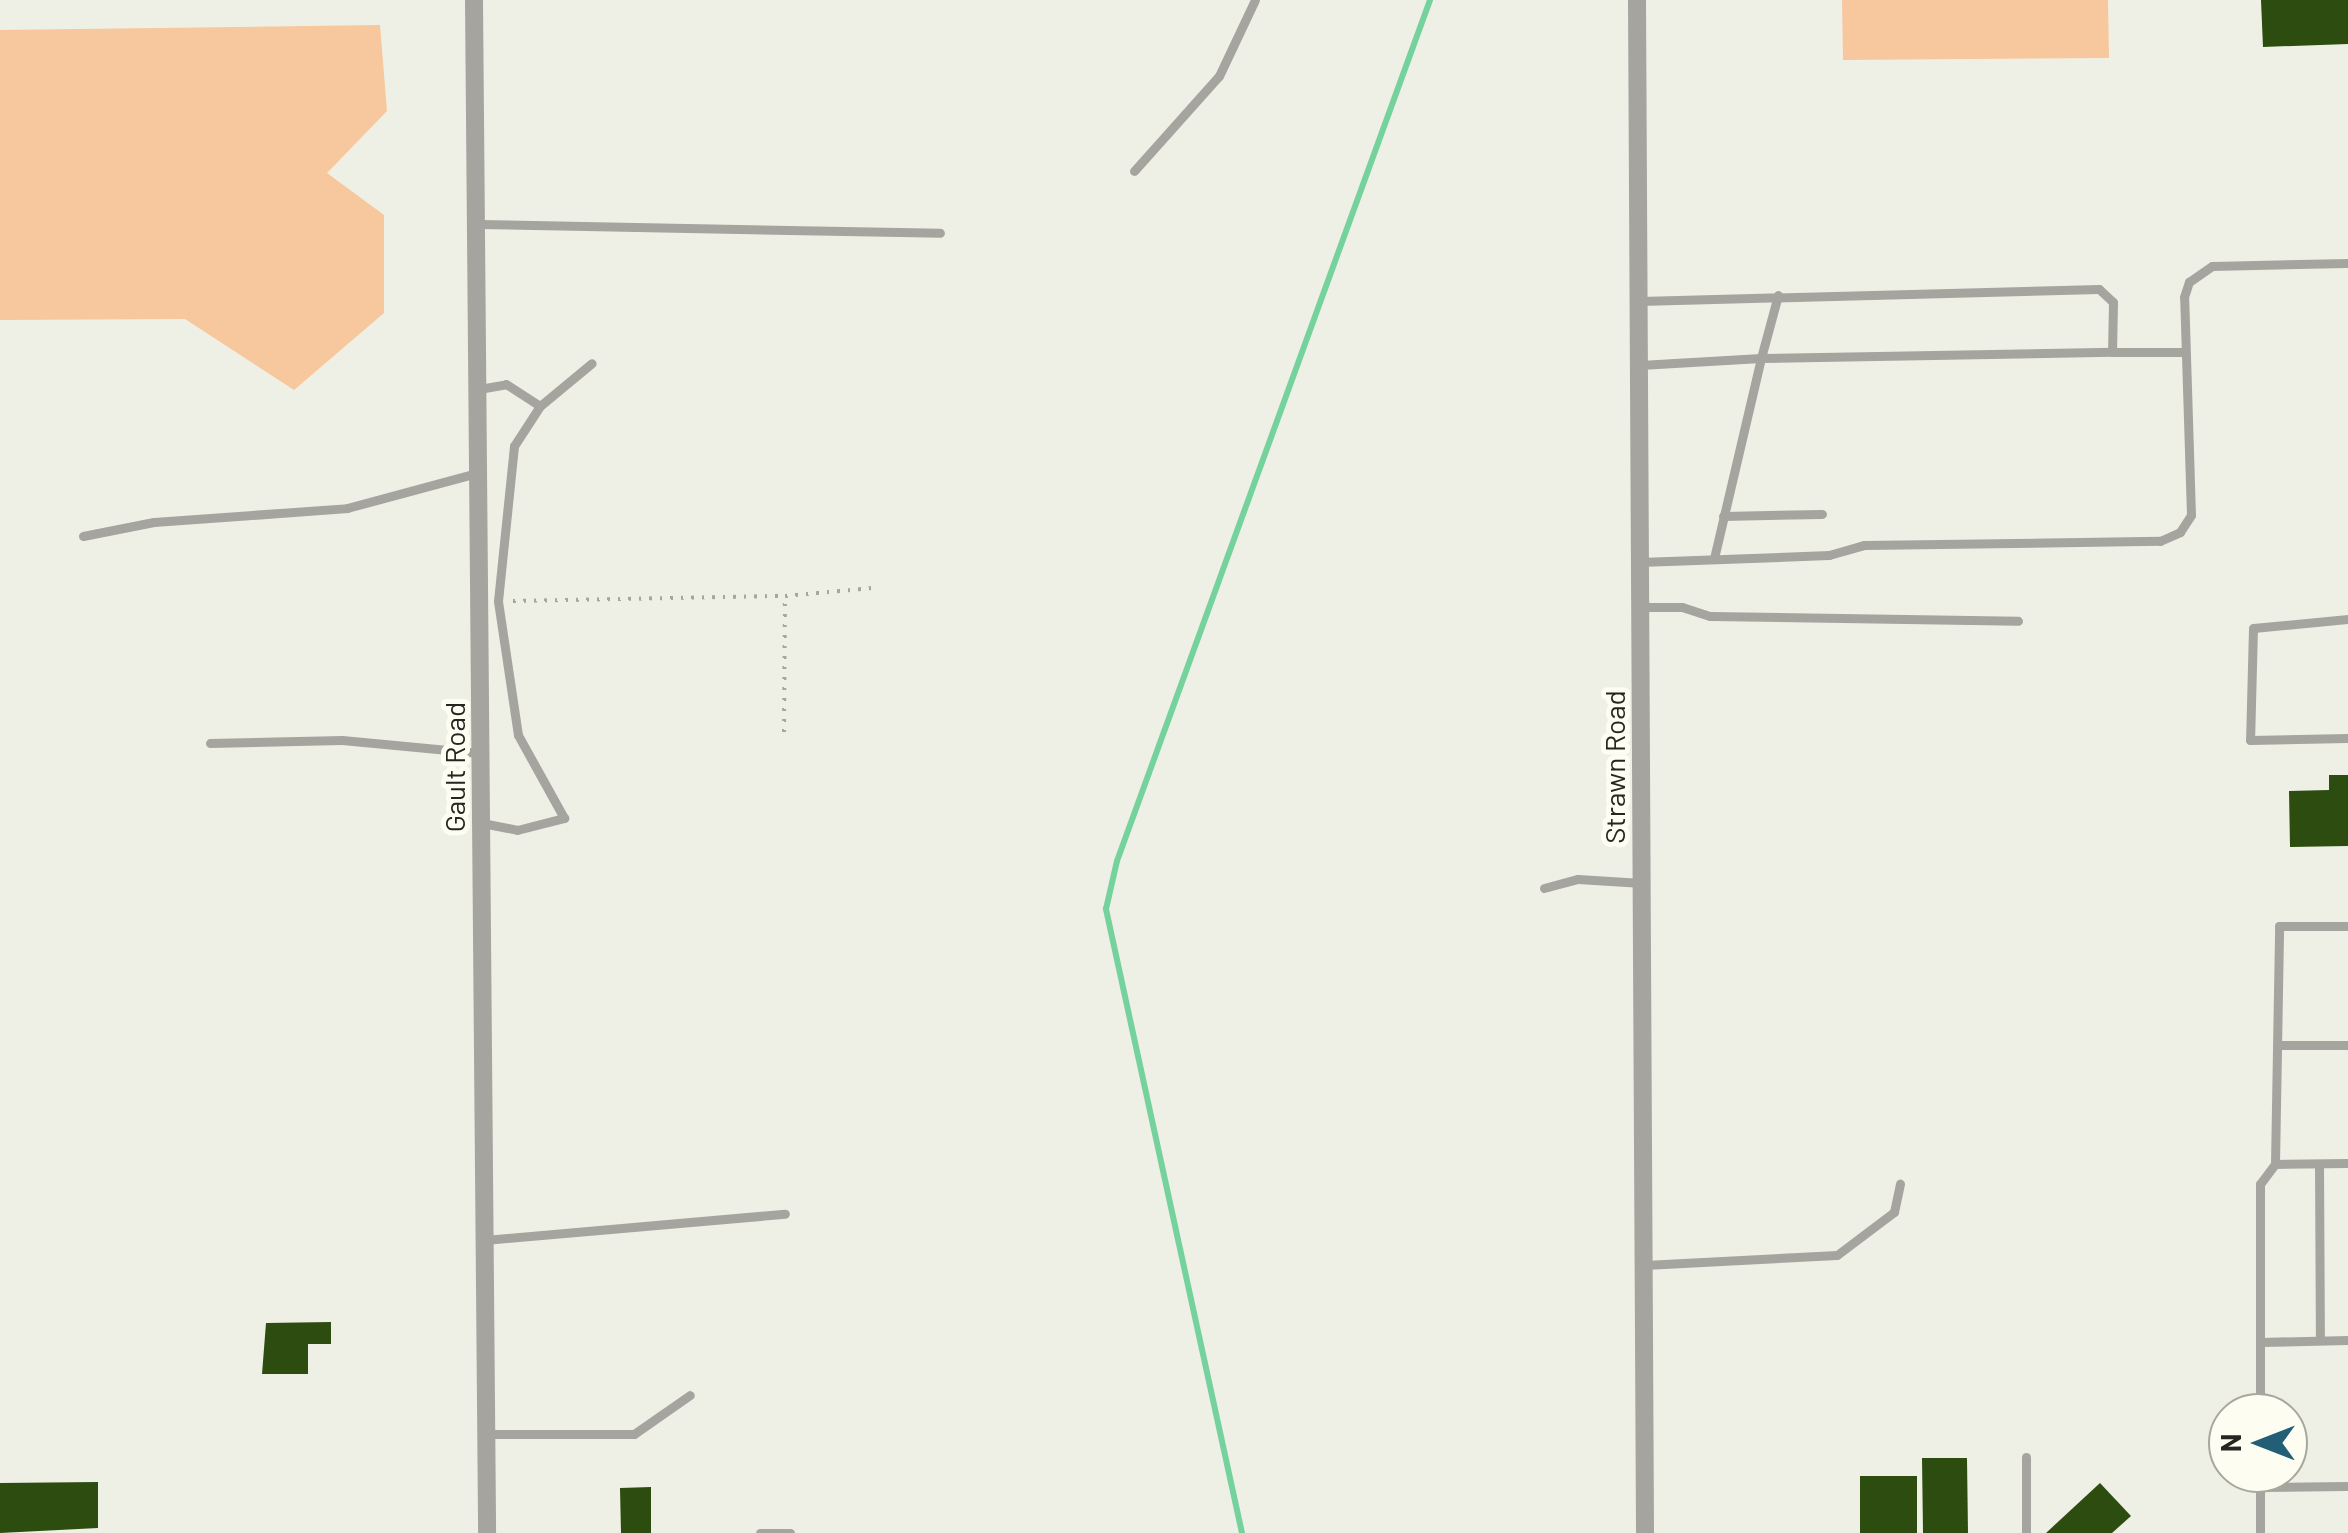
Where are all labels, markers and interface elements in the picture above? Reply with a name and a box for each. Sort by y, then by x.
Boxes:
street label: Strawn Road [1597,690,1631,844]
street label: Gault Road [437,702,471,832]
north arrow [2208,1393,2308,1493]
text: N [2213,1434,2247,1452]

